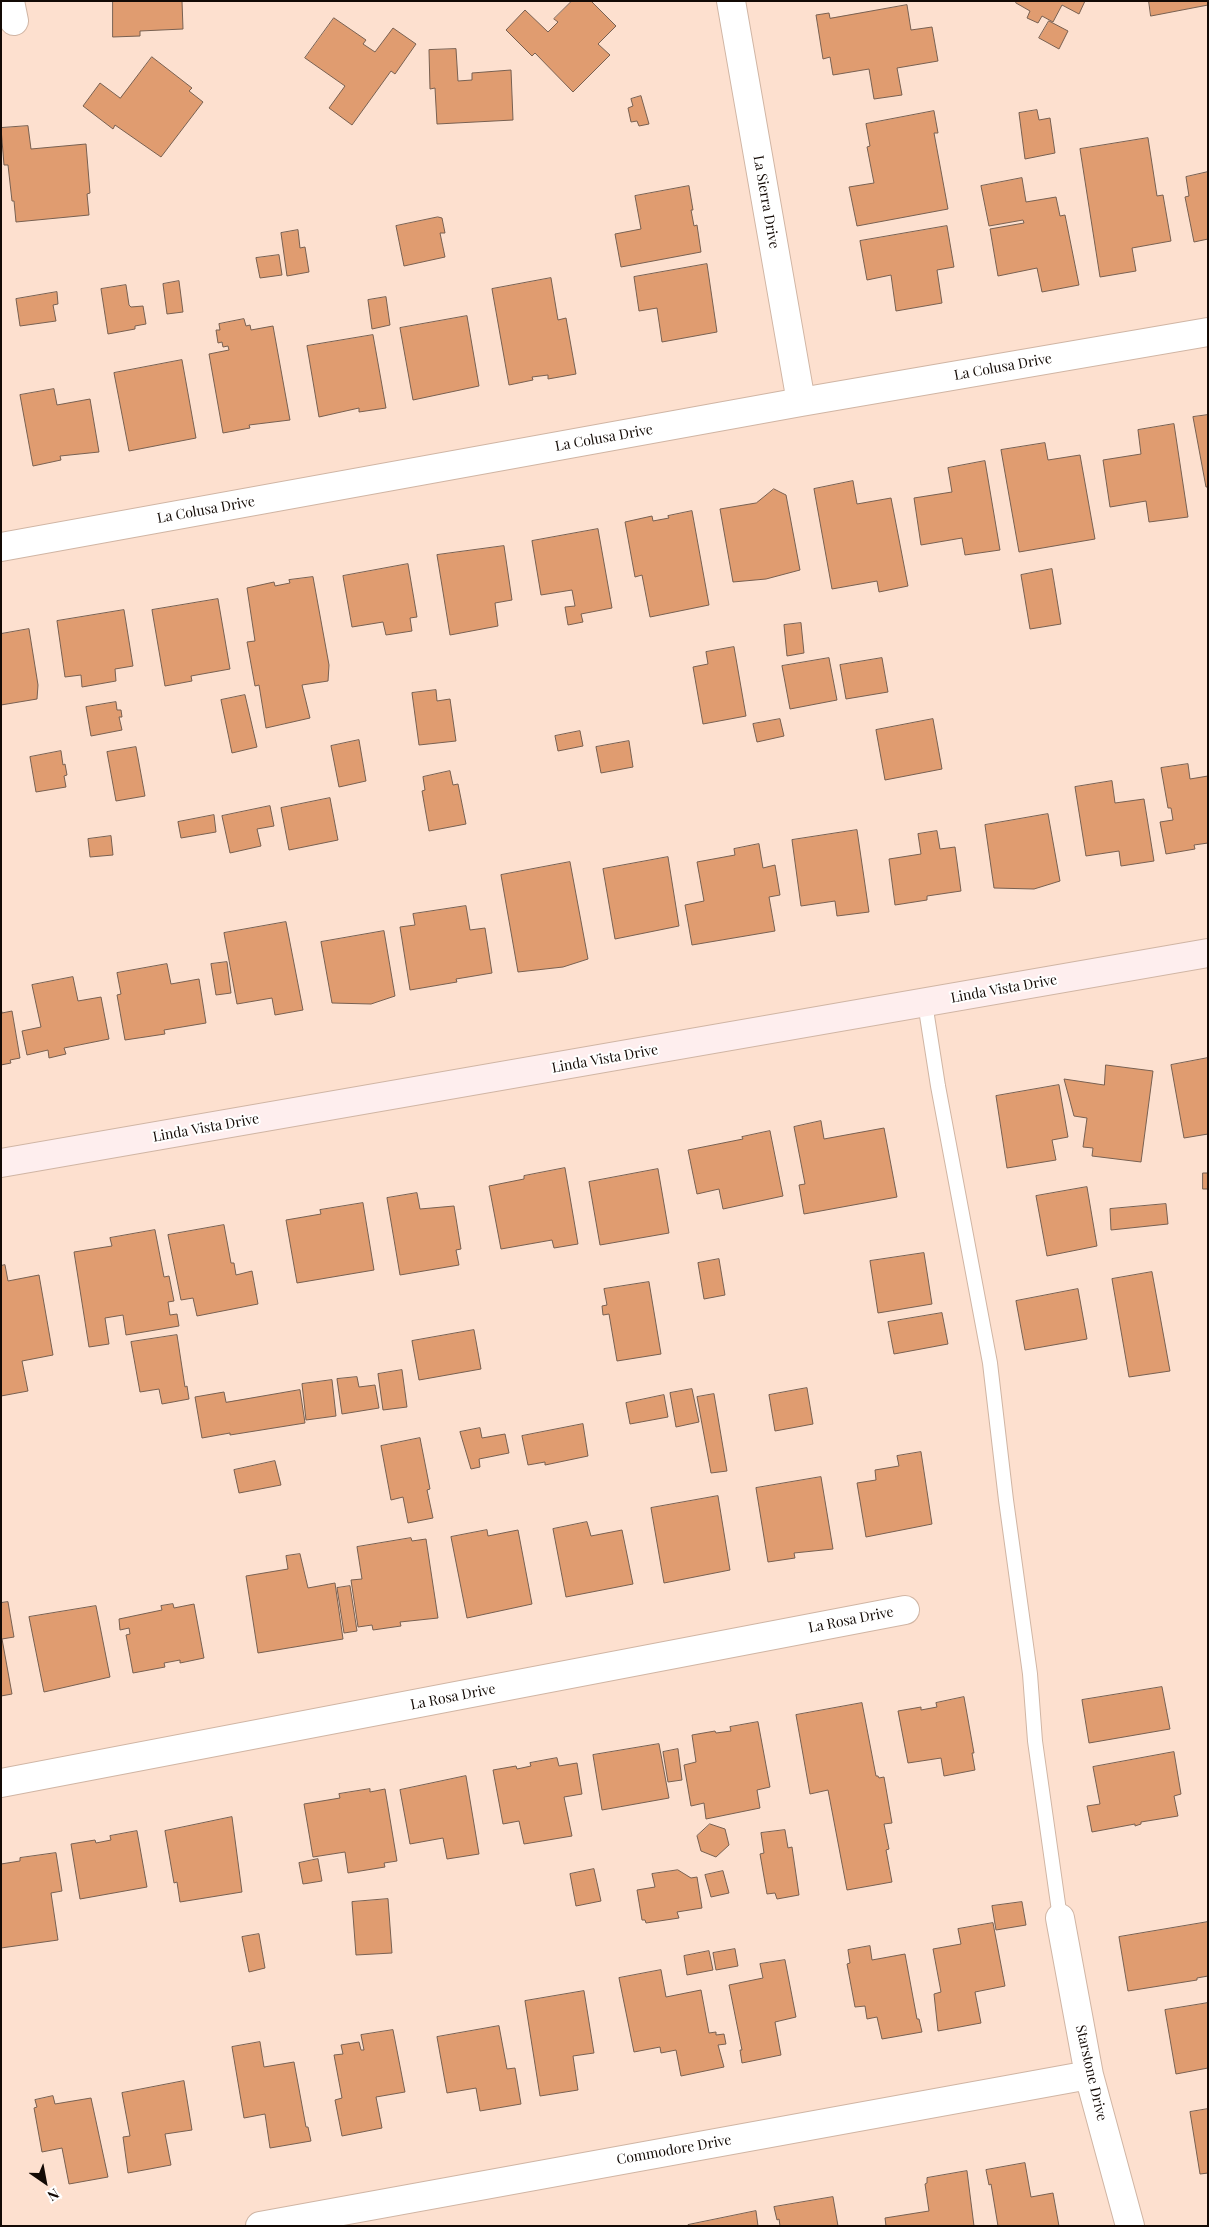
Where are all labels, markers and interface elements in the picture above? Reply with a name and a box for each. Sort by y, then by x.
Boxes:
street label: La Sierra Drive [750,154,782,250]
street label: La Colusa Drive [953,350,1053,384]
street label: La Colusa Drive [554,421,654,455]
street label: La Colusa Drive [156,493,256,527]
street label: Linda Vista Drive [949,971,1059,1007]
street label: Linda Vista Drive [550,1041,660,1077]
street label: Linda Vista Drive [151,1110,261,1146]
street label: La Rosa Drive [807,1604,895,1636]
street label: La Rosa Drive [409,1681,497,1713]
street label: Starstone Drive [1072,2023,1110,2123]
street label: Commodore Drive [615,2132,733,2168]
north arrow [20,2157,70,2207]
text: N [44,2184,63,2206]

